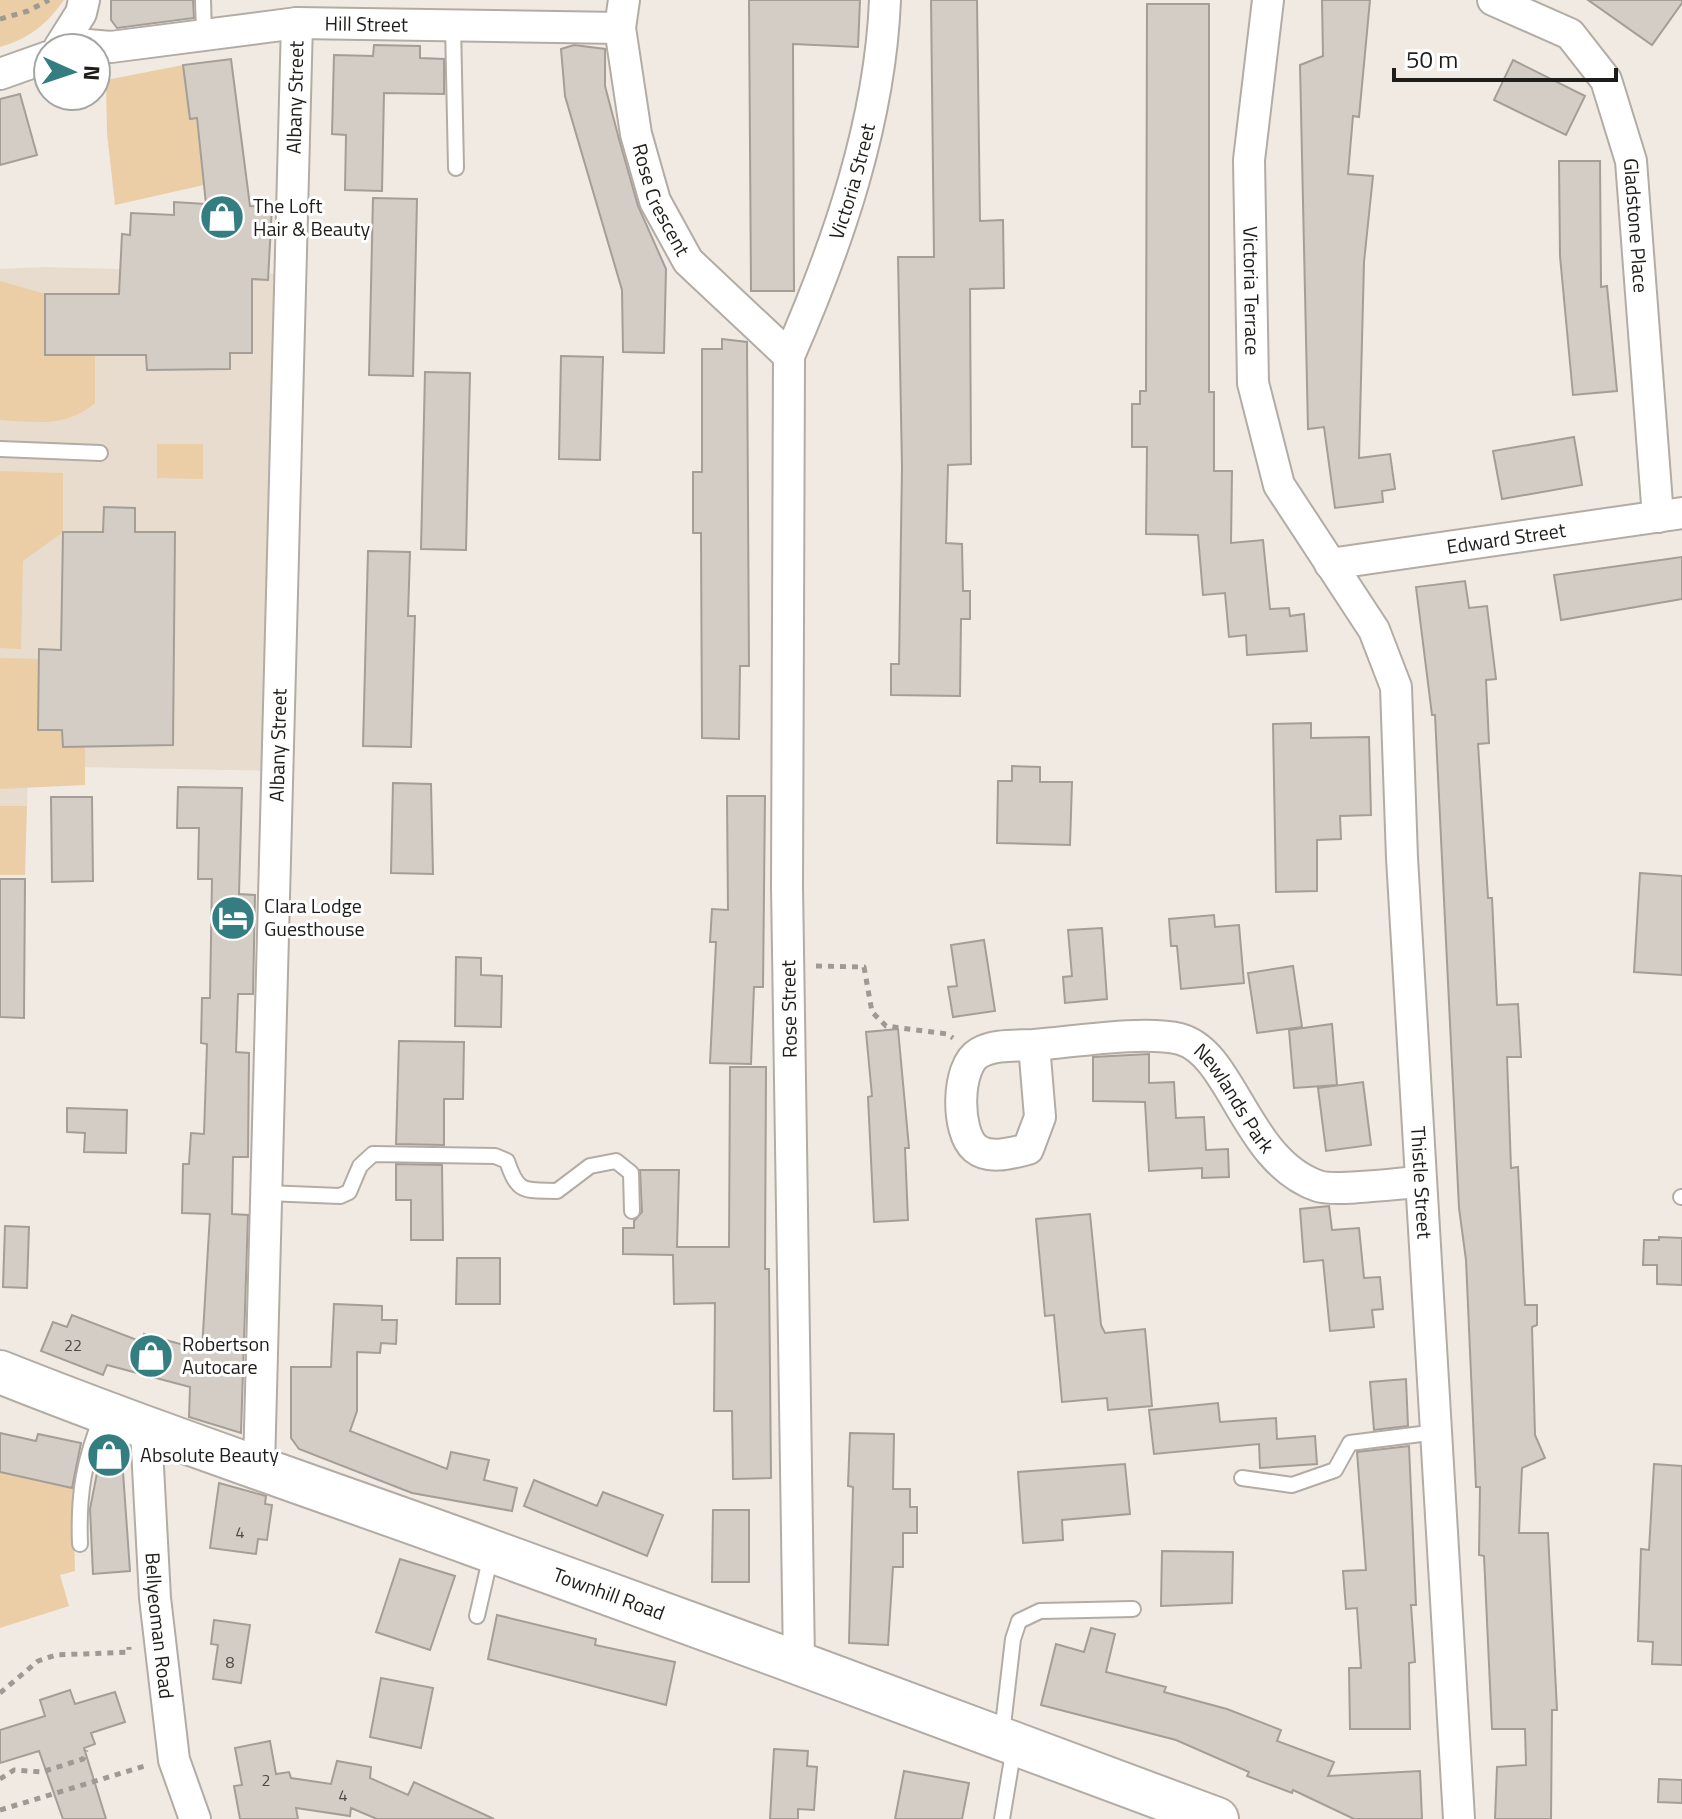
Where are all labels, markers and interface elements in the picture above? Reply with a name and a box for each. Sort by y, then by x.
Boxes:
street label: Hill Street [324,7,408,40]
north arrow [32,32,112,112]
scale bar [1394,32,1616,82]
street label: Albany Street [278,40,312,155]
text: 50 m [1406,41,1458,77]
text: N [75,65,109,82]
street label: Victoria Street [820,120,883,244]
street label: Rose Crescent [624,140,698,262]
street label: Gladstone Place [1616,157,1657,294]
place label: The Loft Hair & Beauty [253,190,370,244]
shop icon: The Loft Hair & Beauty [198,193,246,241]
street label: Victoria Terrace [1235,226,1269,356]
street label: Edward Street [1445,514,1568,562]
street label: Albany Street [261,688,294,802]
place label: Clara Lodge Guesthouse [264,890,365,944]
hotel icon: Clara Lodge Guesthouse [209,894,257,942]
street label: Rose Street [772,960,805,1058]
street label: Newlands Park [1187,1035,1283,1160]
street label: Thistle Street [1403,1125,1441,1240]
place label: Robertson Autocare [182,1328,270,1382]
shop icon: Robertson Autocare [127,1332,175,1380]
house number: 22 [64,1333,82,1357]
shop icon: Absolute Beauty [85,1431,133,1479]
place label: Absolute Beauty [140,1439,279,1470]
house number: 4 [236,1520,245,1544]
street label: Bellyeoman Road [138,1551,183,1700]
street label: Townhill Road [549,1559,669,1628]
house number: 8 [226,1650,235,1674]
house number: 2 [262,1768,270,1792]
house number: 4 [339,1783,348,1807]

